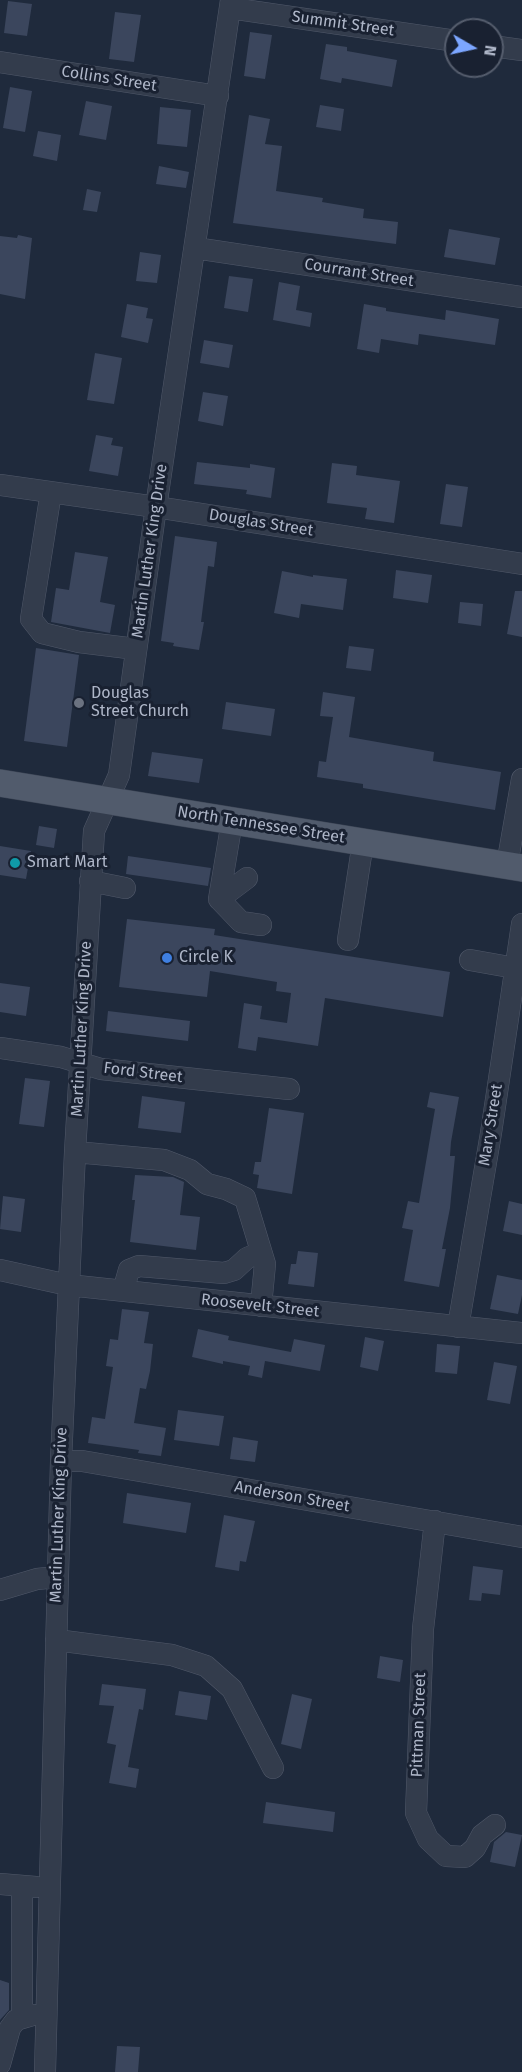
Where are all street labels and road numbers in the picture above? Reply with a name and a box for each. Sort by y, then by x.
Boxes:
street label: Summit Street [290,7,396,41]
street label: Collins Street [60,62,158,96]
street label: Courrant Street [303,255,415,291]
street label: Martin Luther King Drive [128,463,172,639]
street label: Douglas Street [207,505,315,541]
street label: North Tennessee Street [176,802,346,848]
street label: Martin Luther King Drive [68,941,96,1117]
street label: Ford Street [102,1059,184,1087]
street label: Mary Street [475,1083,507,1167]
street label: Roosevelt Street [200,1290,320,1322]
street label: Martin Luther King Drive [46,1427,72,1603]
street label: Anderson Street [233,1477,351,1517]
street label: Pittman Street [408,1672,430,1778]

